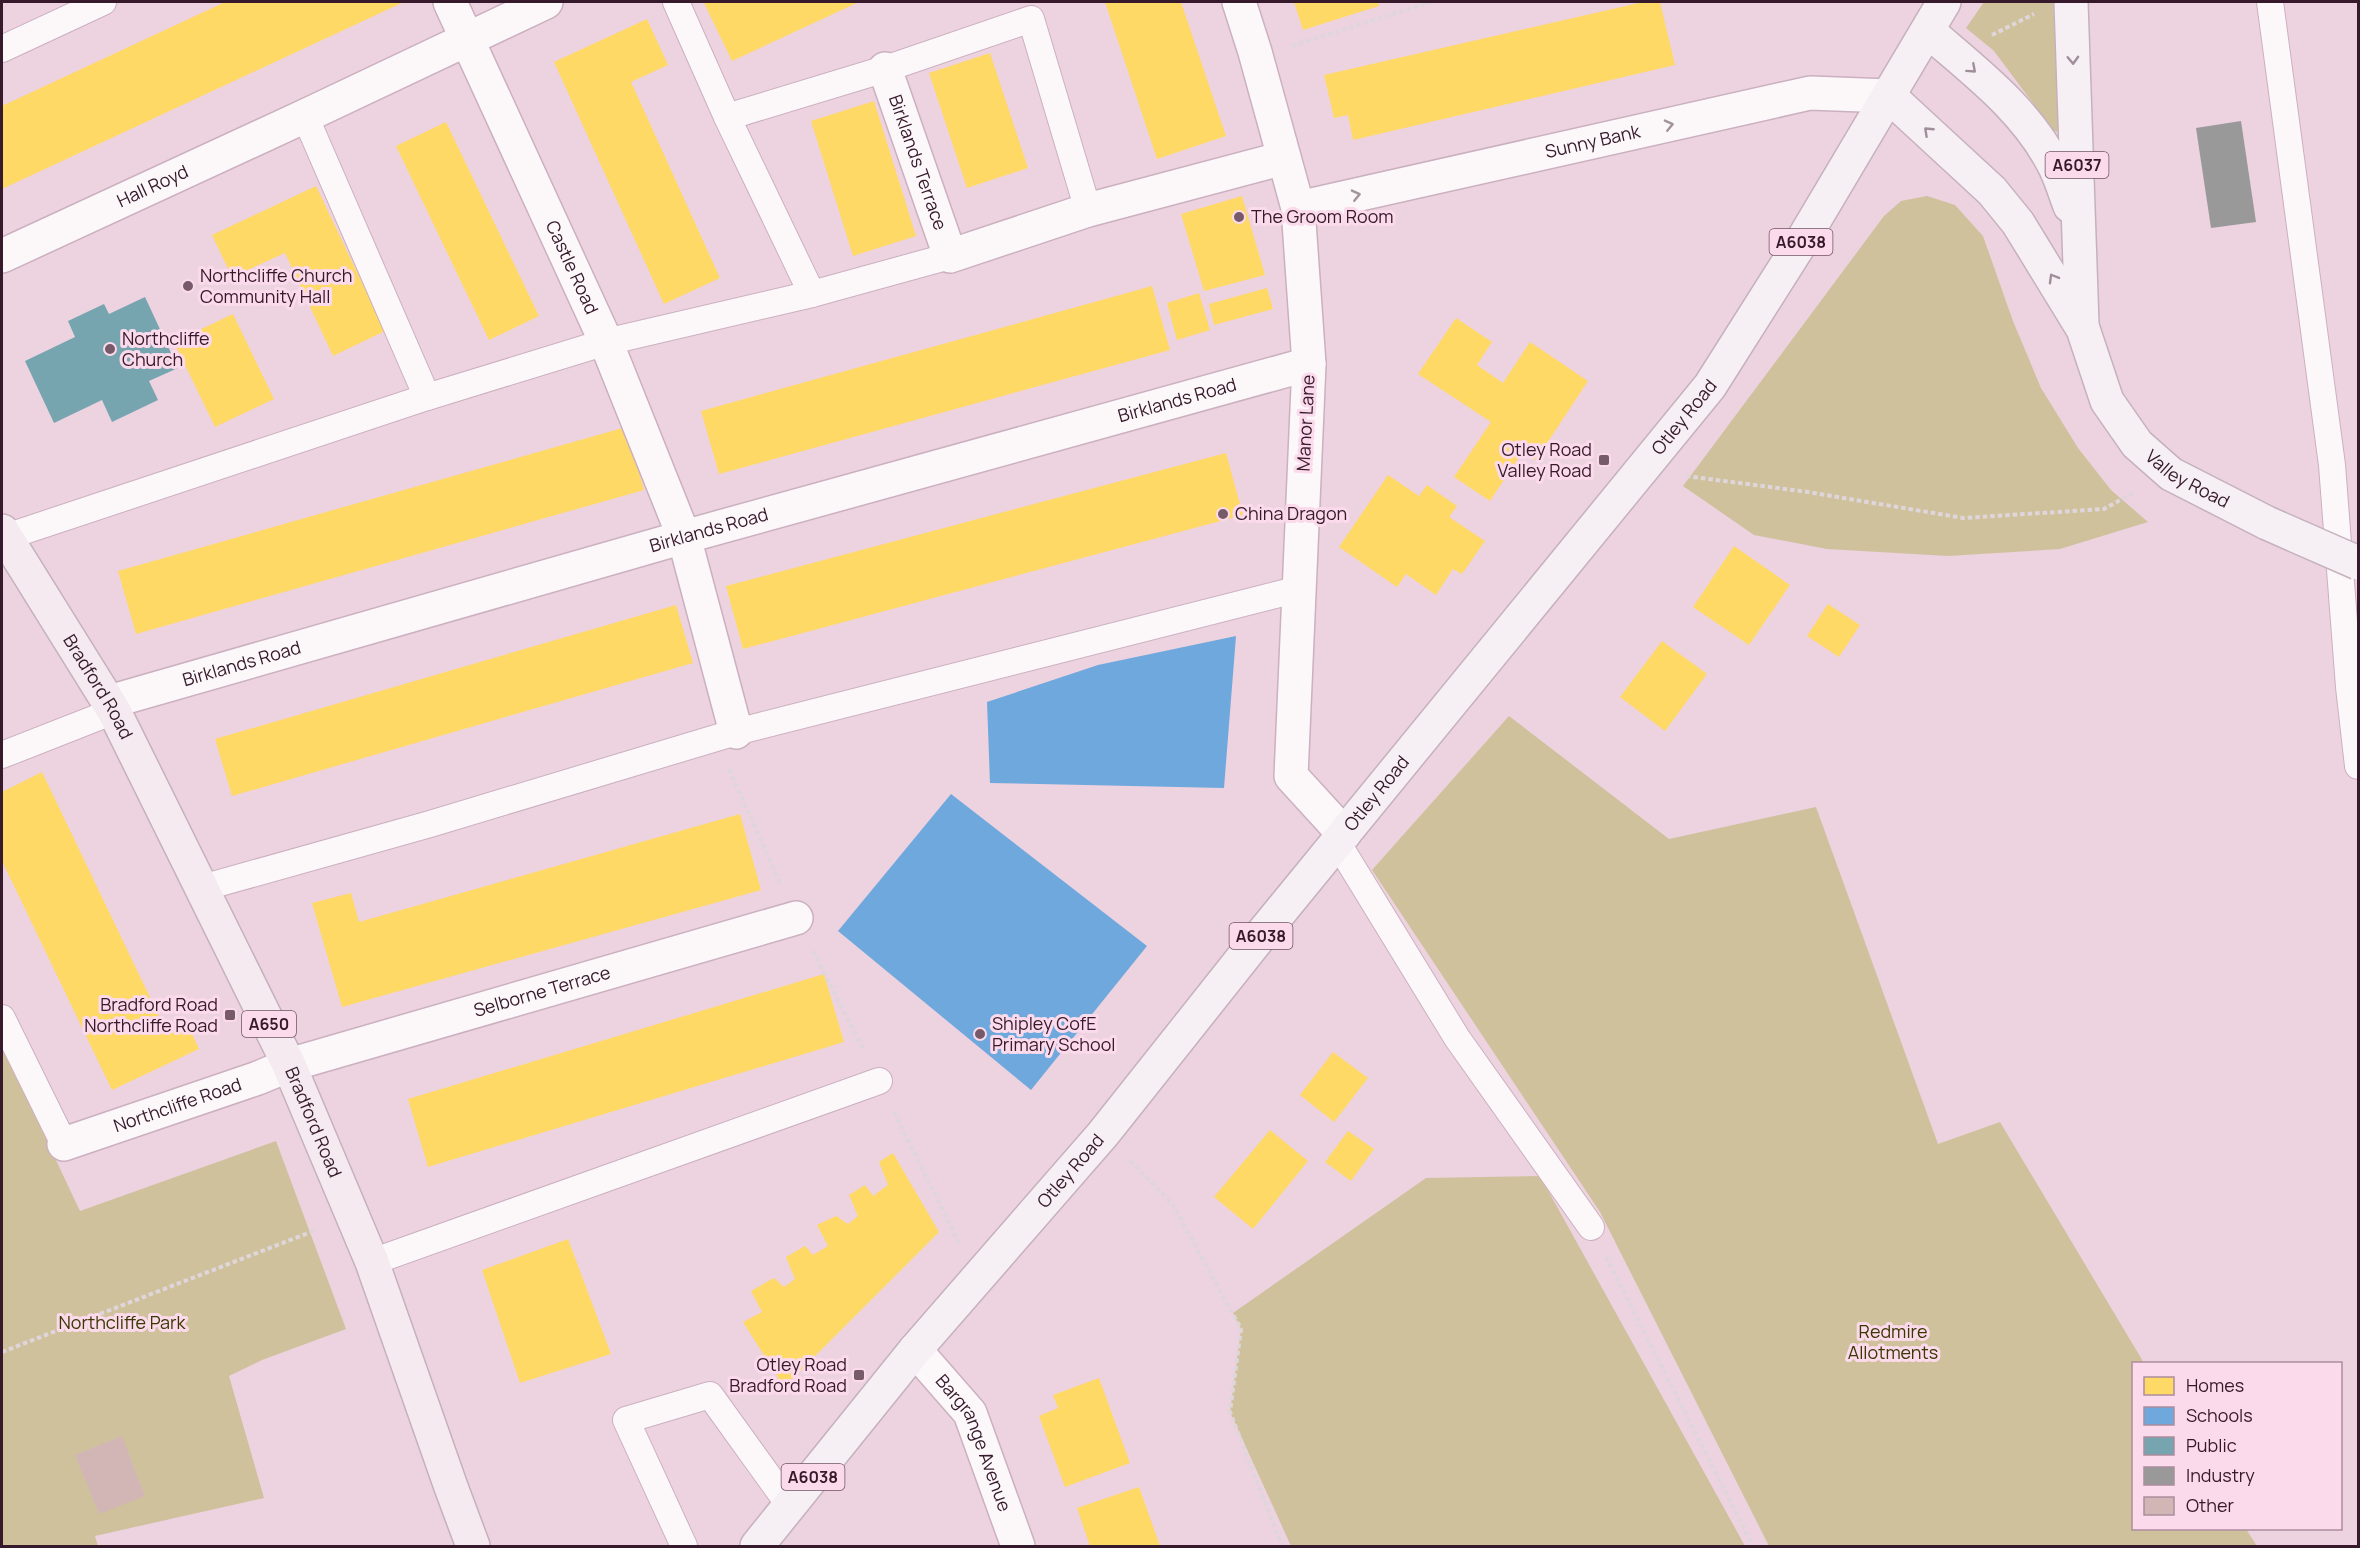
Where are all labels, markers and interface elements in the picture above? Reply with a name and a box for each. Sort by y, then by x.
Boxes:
one-way arrow [2067,55,2079,64]
one-way arrow [1965,62,1976,73]
street label: Birklands Terrace [884,91,953,233]
street label: Sunny Bank [1543,118,1643,163]
one-way arrow [1663,119,1673,132]
one-way arrow [1924,127,1934,138]
road number: A6037 [2046,152,2108,178]
street label: Hall Royd [113,159,192,212]
one-way arrow [1350,190,1360,203]
place label: The Groom Room [1251,204,1394,228]
marker: The Groom Room [1232,210,1246,224]
street label: Castle Road [541,216,605,318]
road number: A6038 [1770,229,1832,255]
place label: Northcliffe Church Community Hall [200,263,352,308]
one-way arrow [2049,274,2061,284]
marker: Northcliffe Church Community Hall [181,279,195,293]
place label: Northcliffe Church [122,326,210,371]
marker: Northcliffe Church [103,342,117,356]
street label: Birklands Road [1115,372,1239,427]
street label: Manor Lane [1290,374,1320,472]
street label: Otley Road [1646,374,1722,459]
place label: Otley Road Valley Road [1497,437,1592,482]
street label: Valley Road [2141,444,2234,513]
marker: Otley Road Valley Road [1597,453,1611,467]
street label: Birklands Road [647,501,771,557]
place label: China Dragon [1235,501,1347,525]
marker: China Dragon [1216,507,1230,521]
street label: Bradford Road [58,629,139,743]
street label: Birklands Road [179,635,303,691]
street label: Otley Road [1338,750,1414,836]
road number: A6038 [1230,923,1292,949]
street label: Selborne Terrace [471,959,613,1022]
place label: Bradford Road Northcliffe Road [84,992,218,1037]
marker: Bradford Road Northcliffe Road [223,1008,237,1022]
road number: A650 [242,1011,296,1037]
place label: Shipley CofE Primary School [992,1011,1116,1056]
marker: Shipley CofE Primary School [973,1027,987,1041]
street label: Bradford Road [280,1063,348,1181]
street label: Northcliffe Road [110,1071,245,1137]
street label: Otley Road [1031,1128,1109,1212]
park label: Northcliffe Park [58,1310,187,1334]
park label: Redmire Allotments [1848,1319,1938,1364]
place label: Otley Road Bradford Road [729,1352,847,1397]
legend [2132,1362,2342,1530]
marker: Otley Road Bradford Road [852,1368,866,1382]
street label: Bargrange Avenue [931,1369,1018,1515]
text: Homes [2186,1373,2244,1397]
text: Schools [2186,1403,2253,1427]
text: Public [2186,1433,2237,1457]
text: Industry [2186,1463,2255,1487]
road number: A6038 [782,1464,844,1490]
text: Other [2186,1493,2234,1517]

